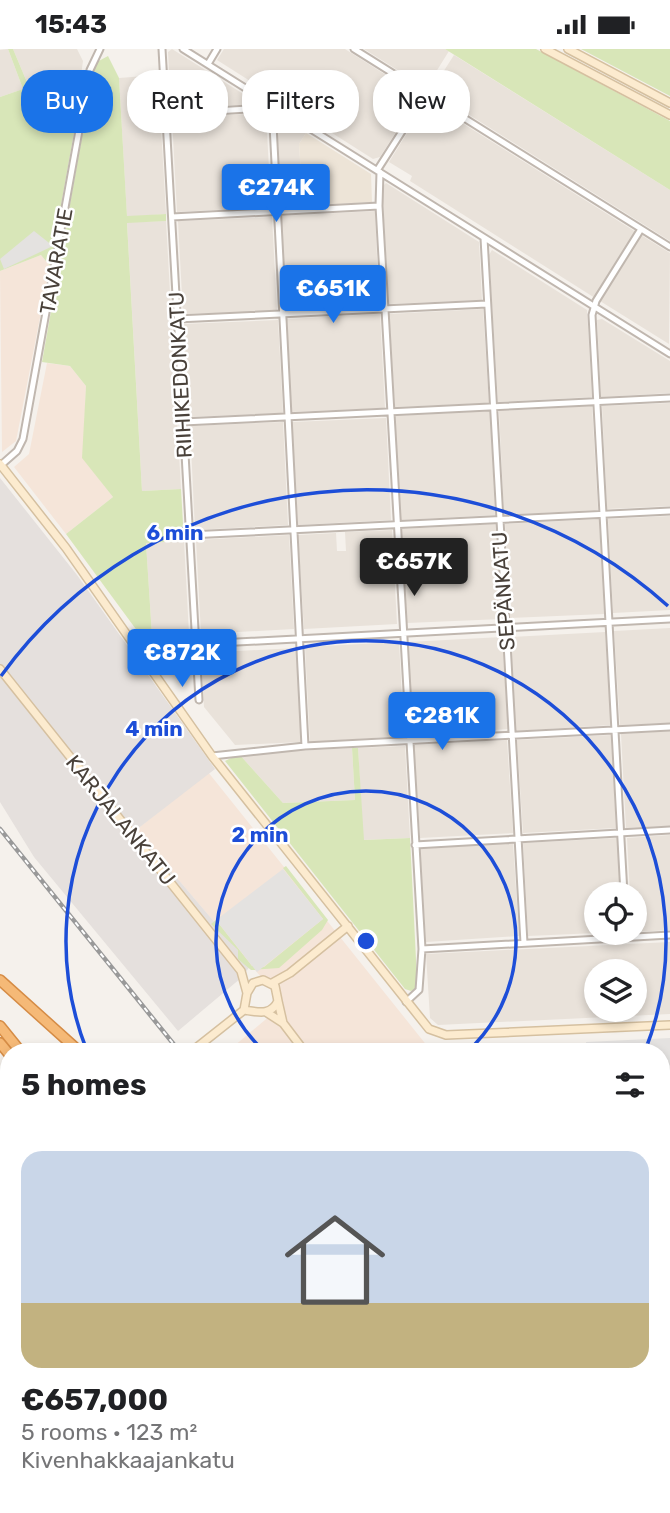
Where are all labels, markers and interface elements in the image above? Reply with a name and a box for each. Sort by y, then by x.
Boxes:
text: 15:43 [35,9,107,40]
chip: Buy [21,70,113,133]
chip: Rent [127,70,228,133]
chip: Filters [242,70,359,133]
chip: New [373,70,470,133]
pin: €274K [227,165,325,224]
text: €274K [238,173,314,201]
street label: TAVARATIE [34,206,78,316]
pin: €651K [284,265,382,325]
text: €651K [296,274,370,302]
street label: RIIHIKEDONKATU [163,291,197,459]
text: 6 min [147,520,203,545]
street label: SEPÄNKATU [486,531,520,651]
pin: €657K [365,539,463,598]
text: €657K [376,547,452,575]
pin: €872K [133,629,231,689]
text: €872K [143,638,221,666]
pin: €281K [393,693,491,752]
text: €281K [404,701,480,729]
text: 4 min [125,716,183,741]
street label: KARJALANKATU [61,750,181,890]
text: 2 min [232,822,288,847]
map controls [584,882,647,1022]
button: locate [584,882,647,945]
centre of rings [354,929,378,953]
button: layers [584,959,647,1022]
icon: filters [611,1066,649,1104]
text: 5 homes [21,1067,147,1103]
icon: home [272,1197,398,1323]
text: €657,000 [21,1382,168,1418]
text: 5 rooms · 123 m² [21,1418,197,1446]
text: Kivenhakkaajankatu [21,1446,235,1474]

